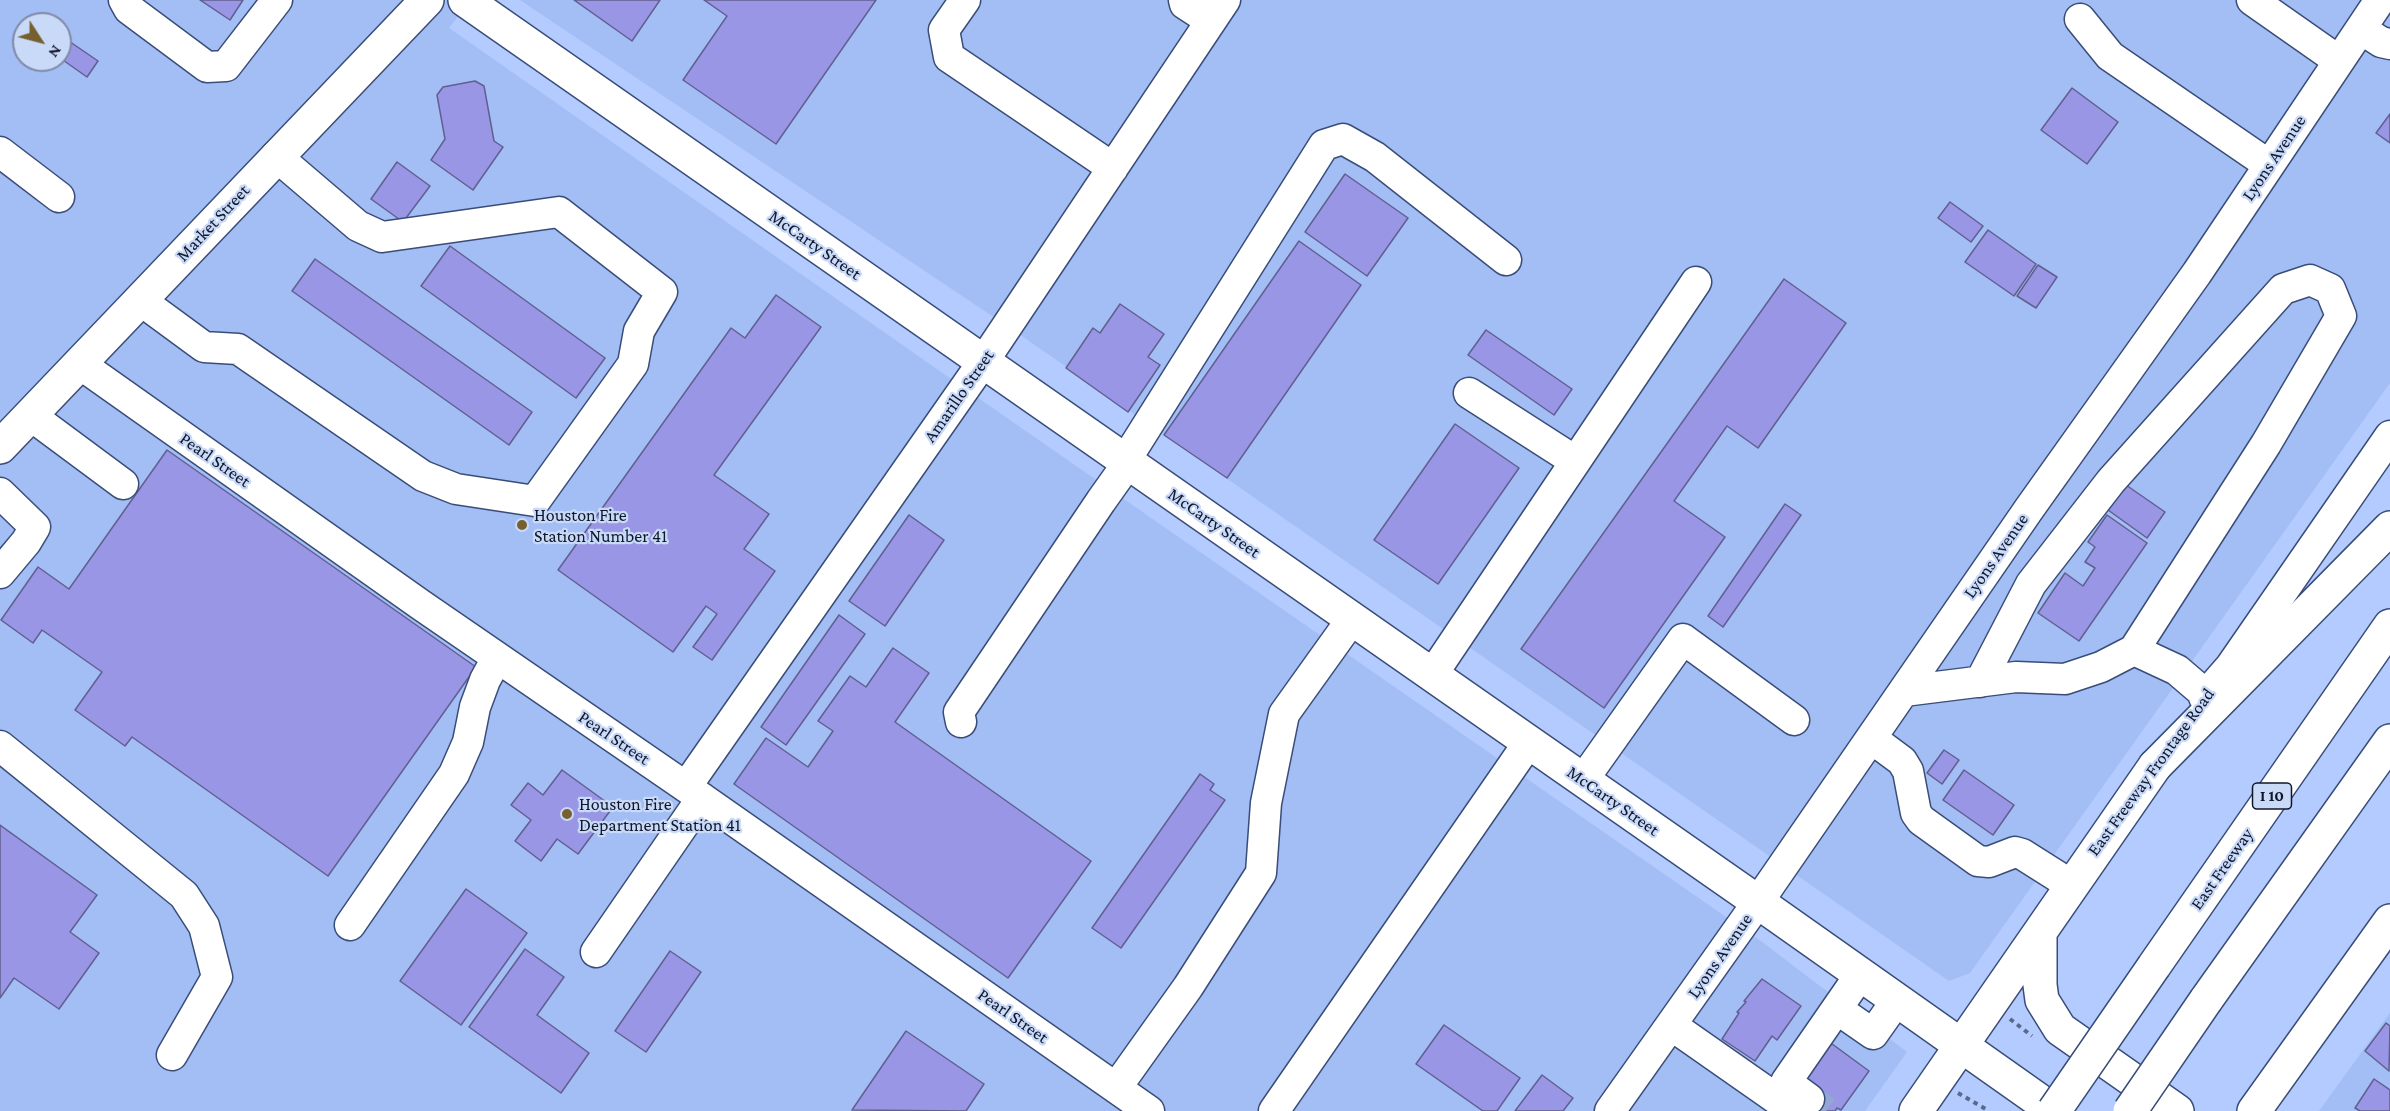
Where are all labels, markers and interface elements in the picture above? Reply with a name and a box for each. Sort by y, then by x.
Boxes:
north arrow [12,12,72,72]
text: N [45,42,65,61]
street label: Lyons Avenue [2237,111,2311,205]
street label: Market Street [172,180,254,266]
street label: McCarty Street [765,205,865,285]
street label: Amarillo Street [919,346,999,446]
street label: Pearl Street [175,428,255,492]
street label: McCarty Street [1164,483,1264,563]
place label: Houston Fire Station Number 41 [534,504,667,546]
street label: Lyons Avenue [1959,509,2033,603]
marker: Houston Fire Station Number 41 [515,518,529,532]
street label: East Freeway Frontage Road [2083,684,2219,860]
street label: Pearl Street [574,706,654,770]
street label: McCarty Street [1563,761,1663,841]
road number: I 10 [2252,783,2292,809]
place label: Houston Fire Department Station 41 [579,793,741,836]
marker: Houston Fire Department Station 41 [560,807,574,821]
street label: East Freeway [2186,824,2258,914]
street label: Lyons Avenue [1683,909,1757,1003]
street label: Pearl Street [973,984,1053,1048]

